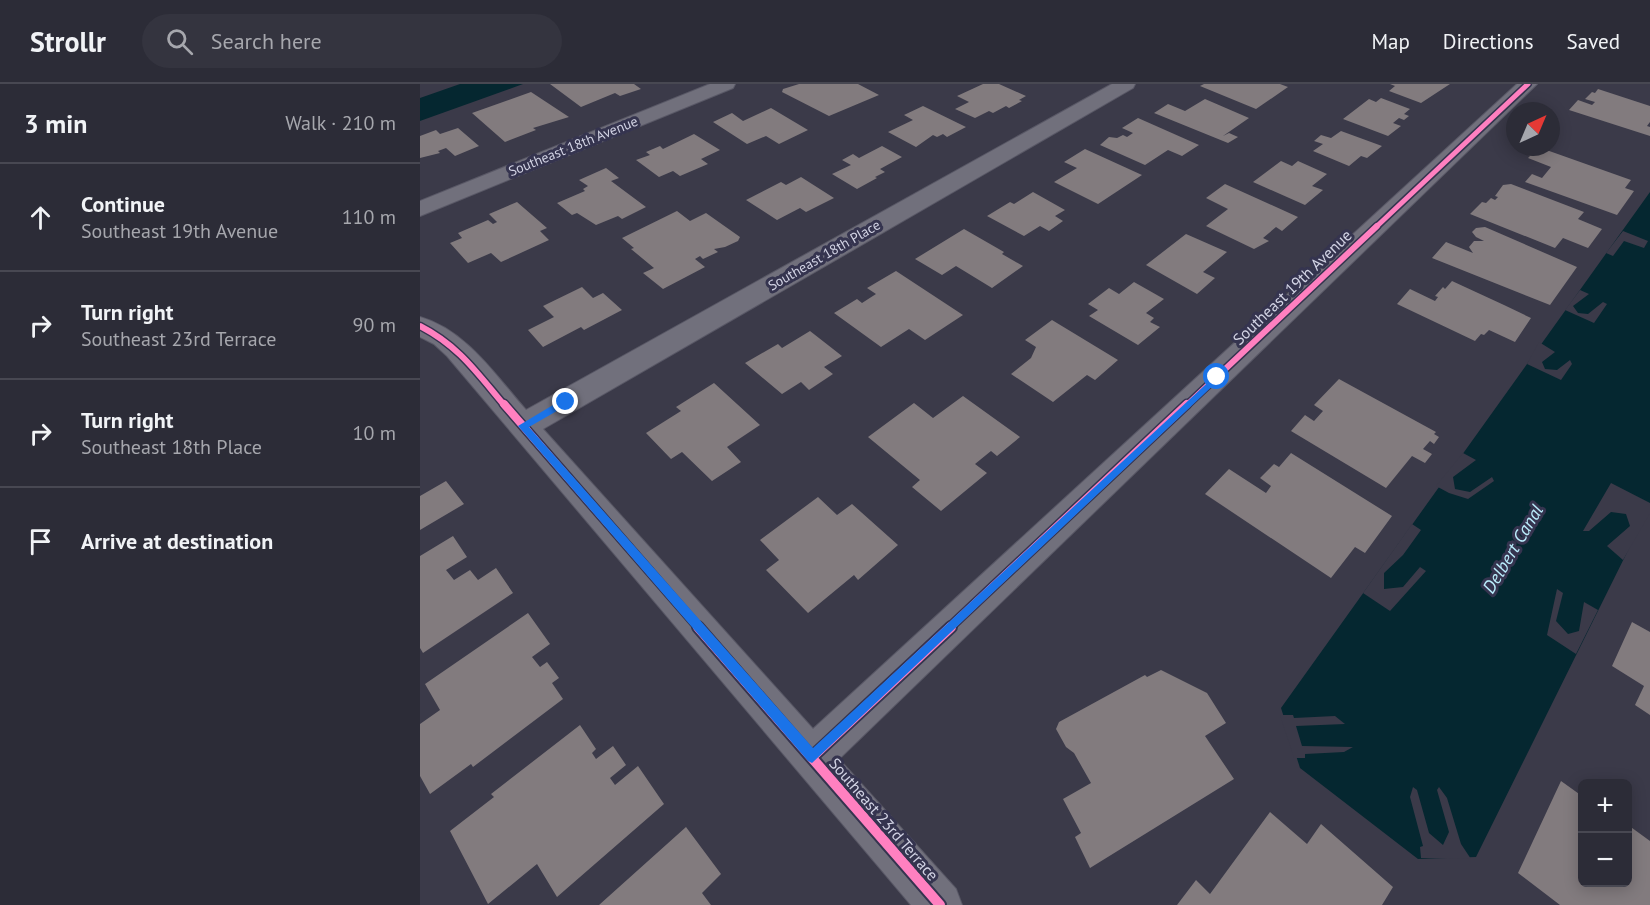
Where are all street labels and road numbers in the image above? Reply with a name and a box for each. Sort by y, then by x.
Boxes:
street label: Southeast 18th Avenue [506,112,640,180]
street label: Southeast 18th Place [765,216,883,294]
street label: Southeast 19th Avenue [1228,225,1356,349]
street label: Southeast 23rd Terrace [825,753,943,885]

